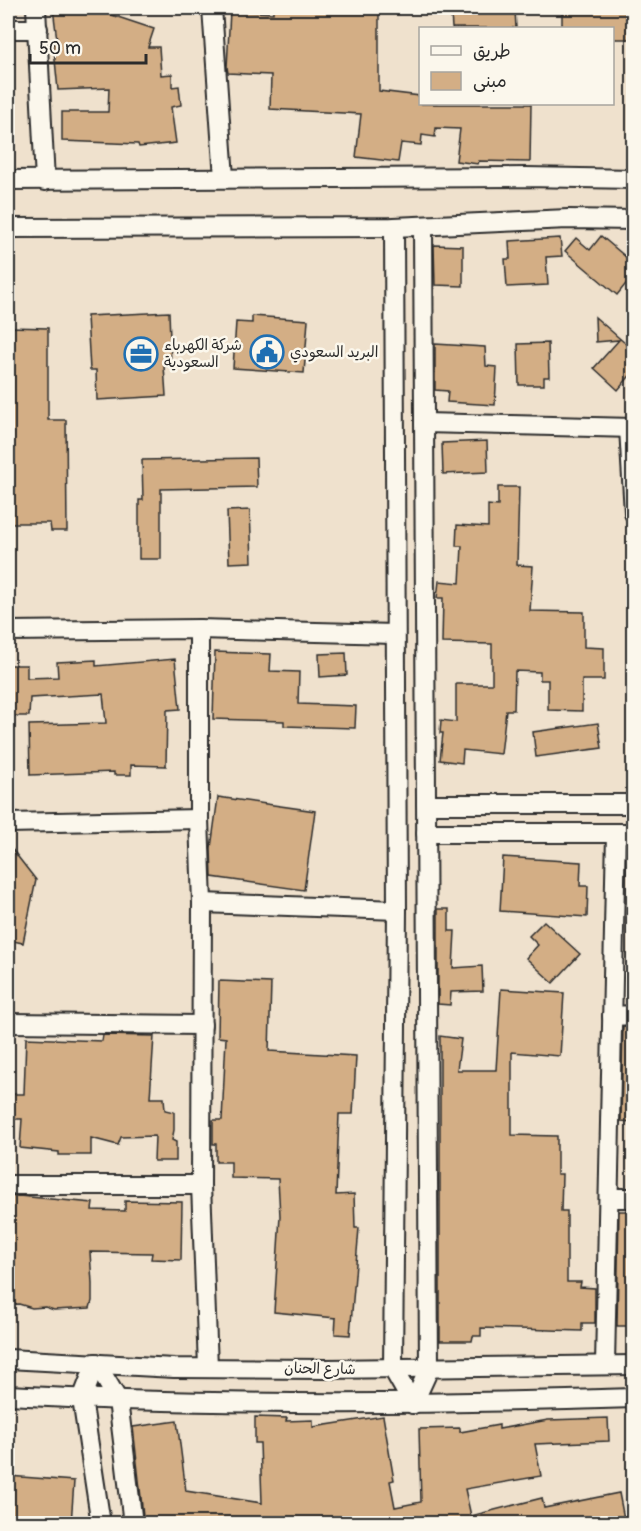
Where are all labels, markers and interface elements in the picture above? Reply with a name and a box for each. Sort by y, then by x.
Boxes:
scale bar [30,27,146,65]
legend [419,27,614,105]
text: 50 m [39,37,81,60]
text: طريق [473,40,511,63]
text: مبنى [473,70,507,93]
public building icon: البريد السعودي [249,334,285,370]
office icon: شركة الكهرباء السعودية [123,336,159,372]
place label: شركة الكهرباء السعودية [164,336,242,372]
place label: البريد السعودي [290,343,378,363]
street label: شارع الحنان [284,1359,356,1379]

